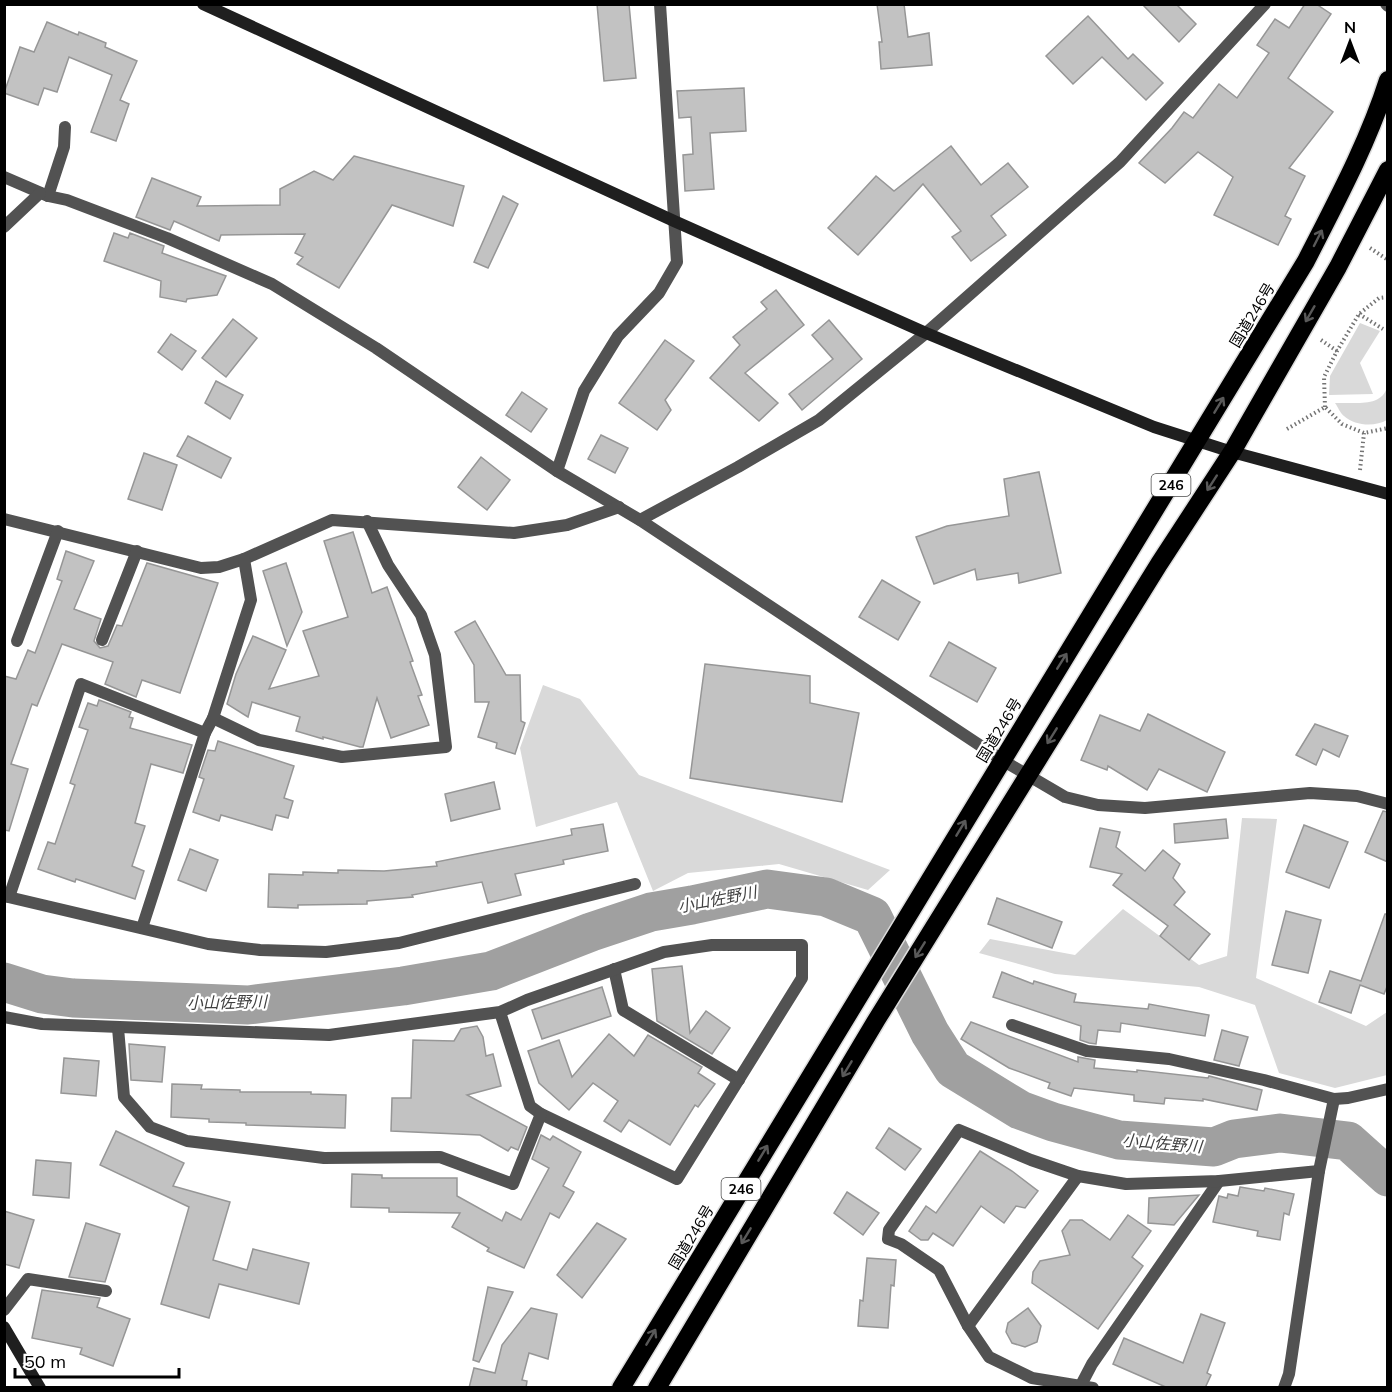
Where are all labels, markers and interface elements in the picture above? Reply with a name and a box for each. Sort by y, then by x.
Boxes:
north arrow [1320,12,1380,72]
text: N [1344,17,1356,37]
one-way arrow [1313,229,1324,247]
street label: 国道246号 [1225,279,1279,351]
one-way arrow [1304,306,1316,323]
one-way arrow [1213,397,1225,414]
road number: 246 [1152,474,1190,496]
one-way arrow [1206,474,1218,490]
one-way arrow [1057,653,1069,670]
street label: 国道246号 [972,694,1026,766]
one-way arrow [1045,727,1057,744]
one-way arrow [955,820,967,837]
water label: 小山佐野川 [676,881,760,916]
one-way arrow [914,941,926,958]
water label: 小山佐野川 [187,991,269,1013]
one-way arrow [840,1060,852,1077]
water label: 小山佐野川 [1121,1130,1205,1157]
one-way arrow [757,1145,769,1162]
road number: 246 [722,1178,760,1200]
street label: 国道246号 [664,1201,718,1273]
one-way arrow [740,1227,752,1244]
one-way arrow [646,1329,658,1346]
scale bar [15,1341,178,1379]
text: 50 m [24,1350,66,1373]

